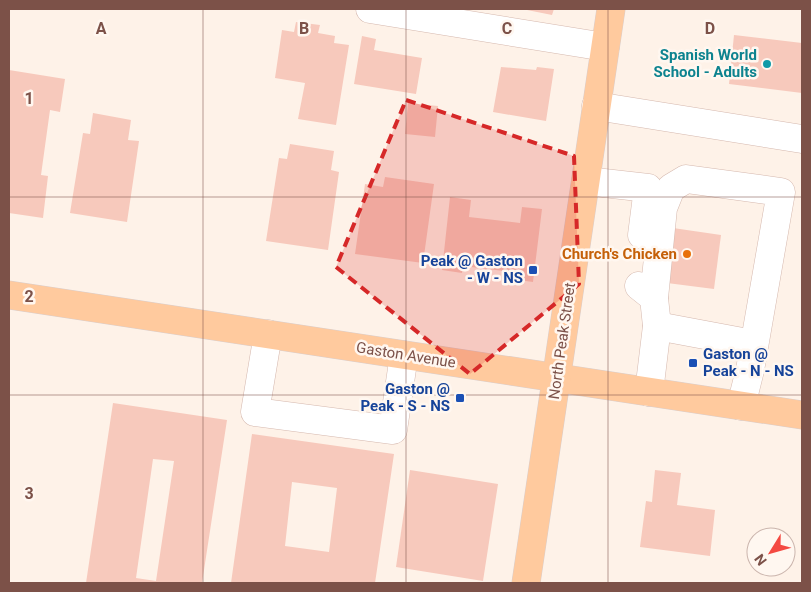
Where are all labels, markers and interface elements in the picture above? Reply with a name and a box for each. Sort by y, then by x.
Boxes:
text: A [96,19,107,38]
text: B [299,19,309,38]
text: C [502,19,512,38]
text: D [705,19,715,38]
place label: Spanish World School - Adults [654,46,757,81]
marker: Spanish World School - Adults [761,58,773,70]
text: 1 [24,89,34,108]
place label: Church's Chicken [562,245,677,263]
marker: Church's Chicken [681,248,693,260]
place label: Peak @ Gaston - W - NS [421,252,523,287]
marker: Peak @ Gaston - W - NS [527,264,539,276]
street label: North Peak Street [545,281,579,401]
text: 2 [24,287,34,306]
street label: Gaston Avenue [355,338,457,372]
place label: Gaston @ Peak - N - NS [703,345,794,380]
marker: Gaston @ Peak - N - NS [687,357,699,369]
place label: Gaston @ Peak - S - NS [360,380,450,415]
marker: Gaston @ Peak - S - NS [454,392,466,404]
text: 3 [24,484,34,503]
north arrow [746,527,796,577]
text: N [751,551,770,569]

